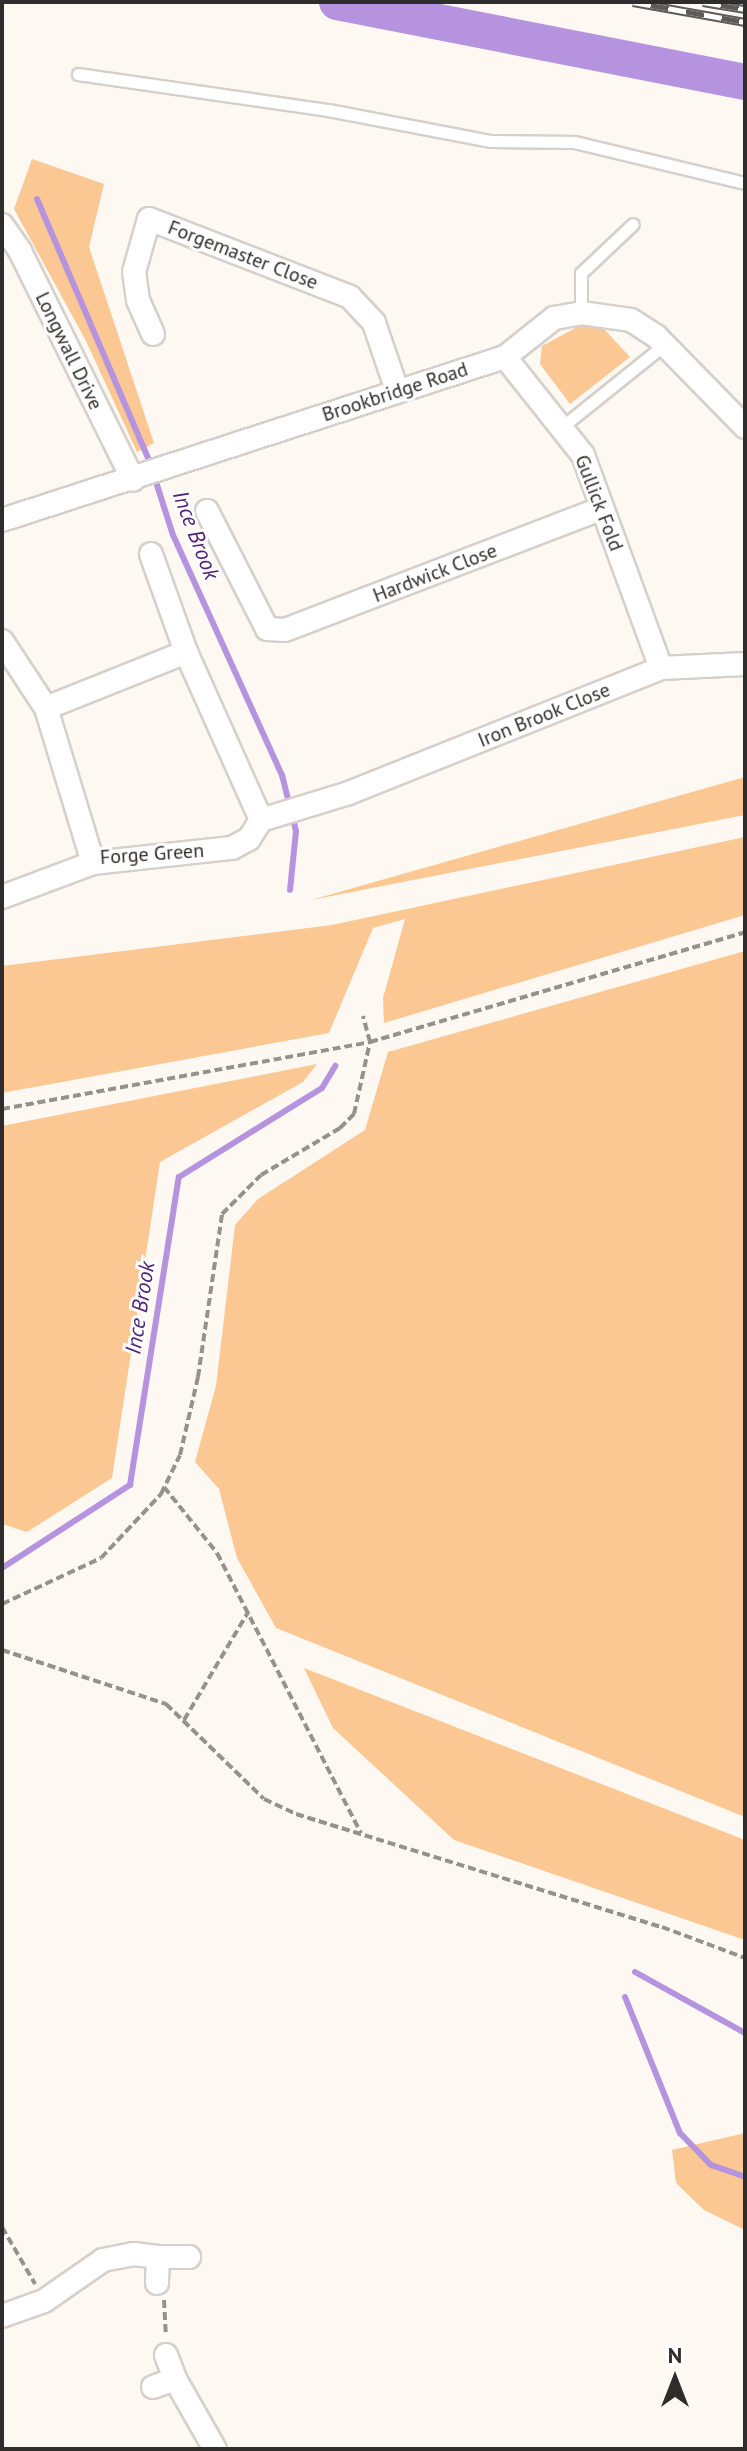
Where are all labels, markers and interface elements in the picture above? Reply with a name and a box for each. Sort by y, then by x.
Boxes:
street label: Forgemaster Close [165,215,321,295]
street label: Longwall Drive [30,288,108,414]
street label: Brookbridge Road [319,357,471,427]
street label: Gullick Fold [570,451,628,555]
water label: Ince Brook [167,487,225,583]
street label: Hardwick Close [369,538,501,608]
street label: Iron Brook Close [474,677,614,753]
street label: Forge Green [99,838,205,870]
water label: Ince Brook [120,1260,160,1356]
north arrow [635,2339,715,2419]
text: N [668,2341,682,2369]

